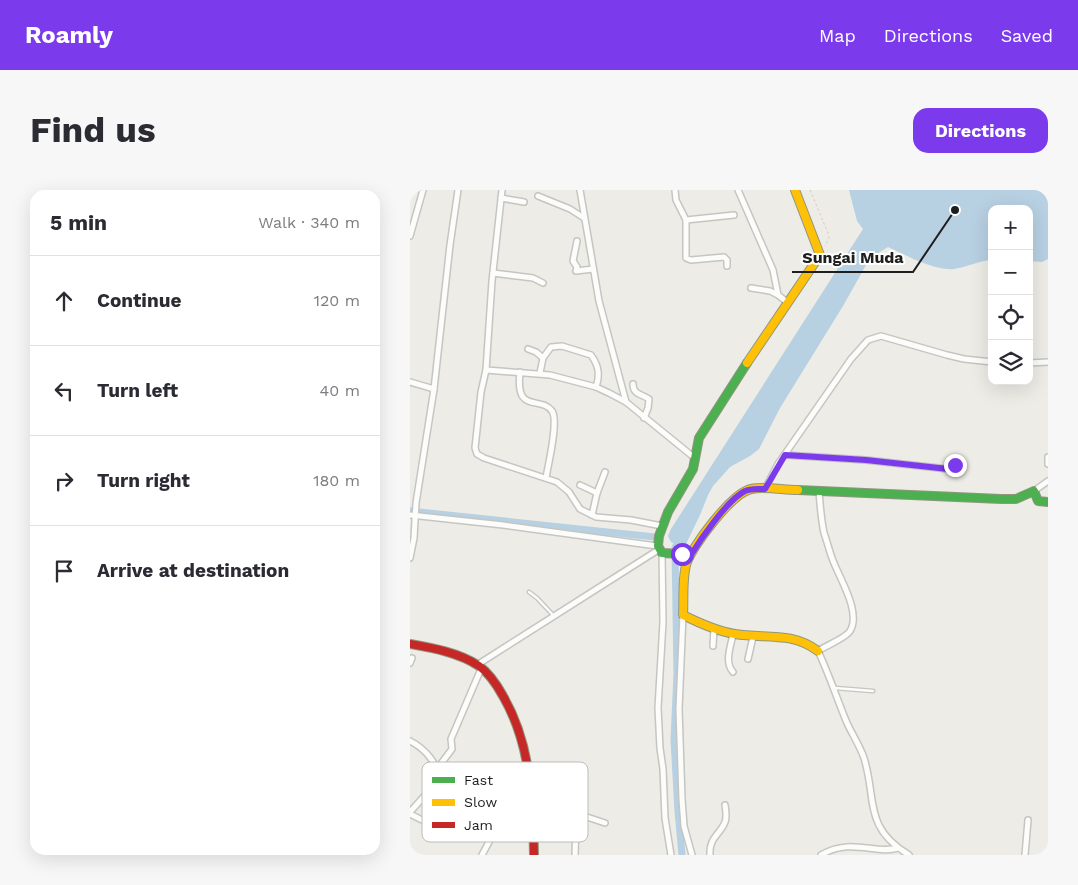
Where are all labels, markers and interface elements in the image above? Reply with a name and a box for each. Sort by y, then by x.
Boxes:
text: Roamly [25,21,113,49]
text: Map [819,25,856,46]
text: Directions [884,25,973,46]
text: Saved [1001,25,1053,46]
button: Directions [913,108,1048,153]
text: Find us [30,109,156,151]
map controls [988,205,1033,385]
button: + [988,205,1033,250]
text: 5 min [50,210,107,235]
text: Walk · 340 m [258,213,360,232]
callout: Sungai Muda [792,241,913,272]
text: Sungai Muda [802,248,904,267]
button: − [988,250,1033,295]
icon: ahead [50,287,78,315]
text: Continue [97,289,181,312]
text: 120 m [314,291,360,310]
button: locate [988,295,1033,340]
button: layers [988,340,1033,385]
icon: left [50,377,78,405]
text: Turn left [97,379,178,402]
text: 40 m [320,381,360,400]
route end [944,454,967,477]
icon: right [50,467,78,495]
text: Turn right [97,469,190,492]
text: 180 m [313,471,360,490]
route start [671,543,694,566]
icon: arrive [50,557,78,585]
text: Arrive at destination [97,559,289,582]
legend [422,762,588,842]
text: Fast [464,772,493,788]
text: Slow [464,794,497,810]
text: Jam [464,817,493,833]

